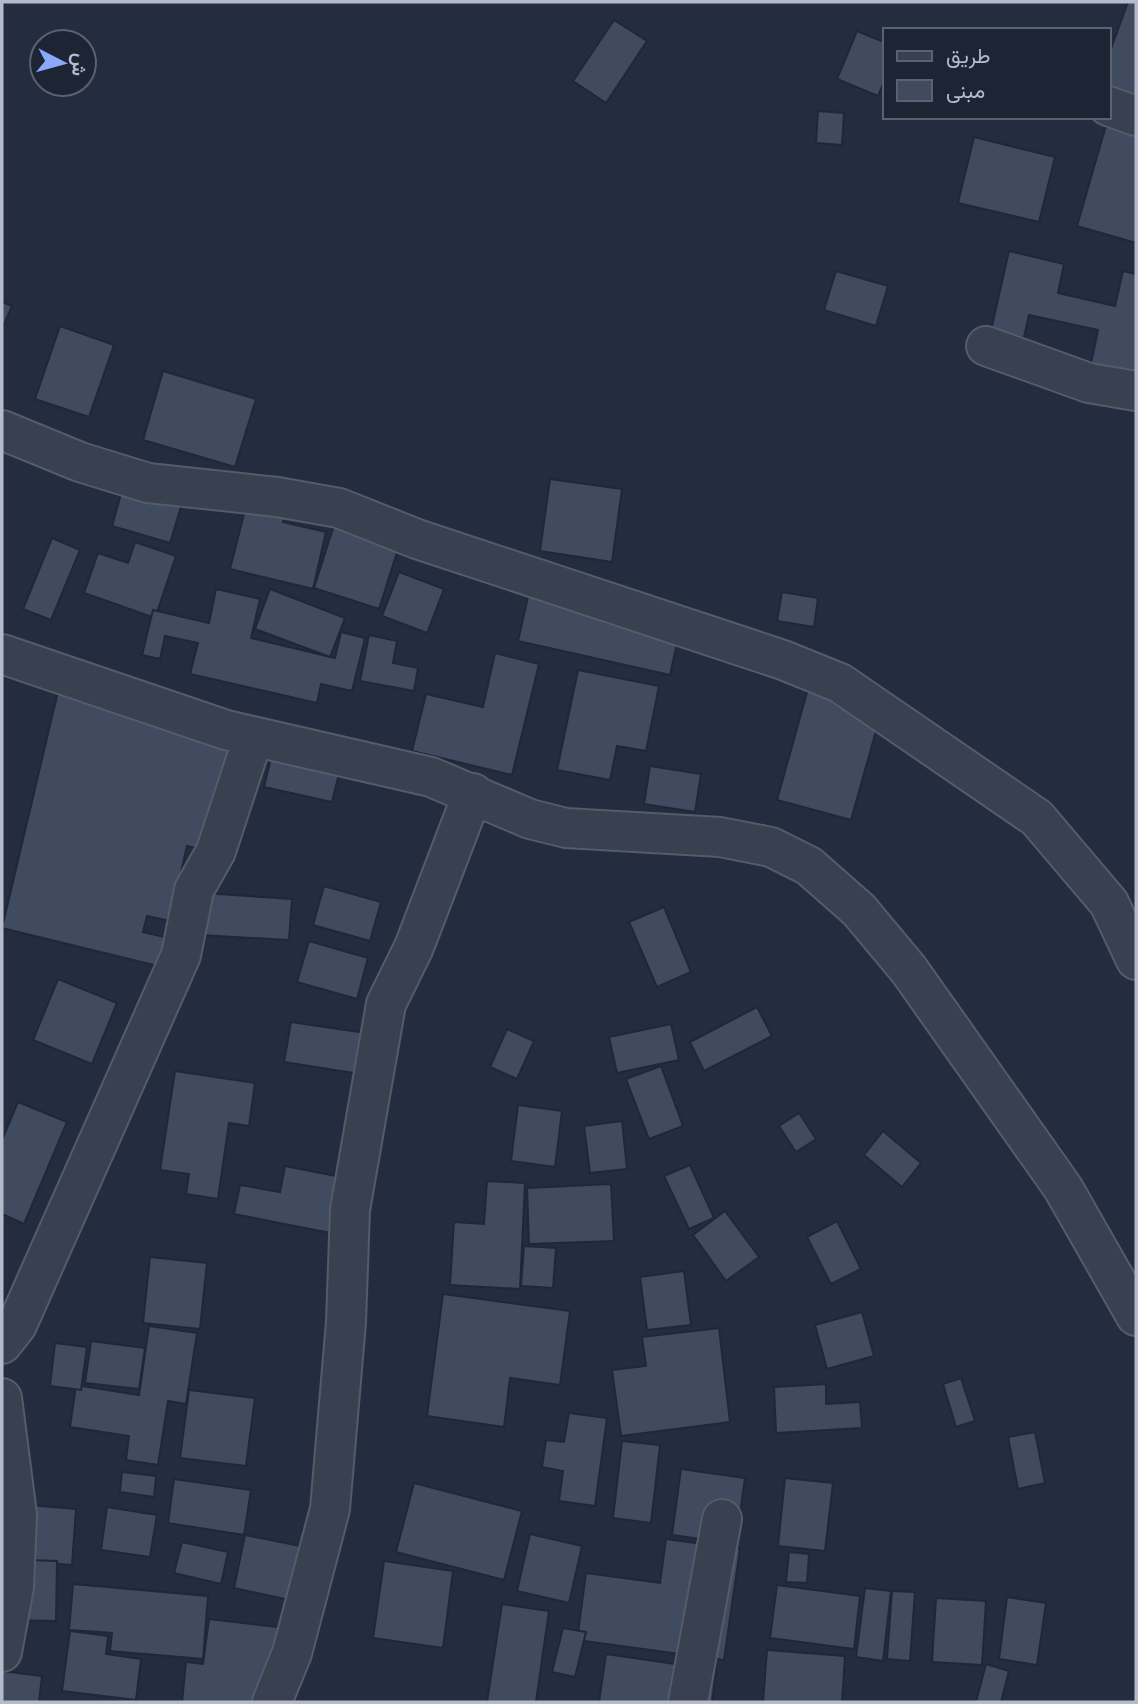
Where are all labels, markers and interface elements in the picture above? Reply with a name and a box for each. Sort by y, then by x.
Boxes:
north arrow [28,28,98,98]
legend [883,28,1110,119]
text: طريق [946,43,991,69]
text: ش [67,52,92,77]
text: مبنى [946,78,985,103]

